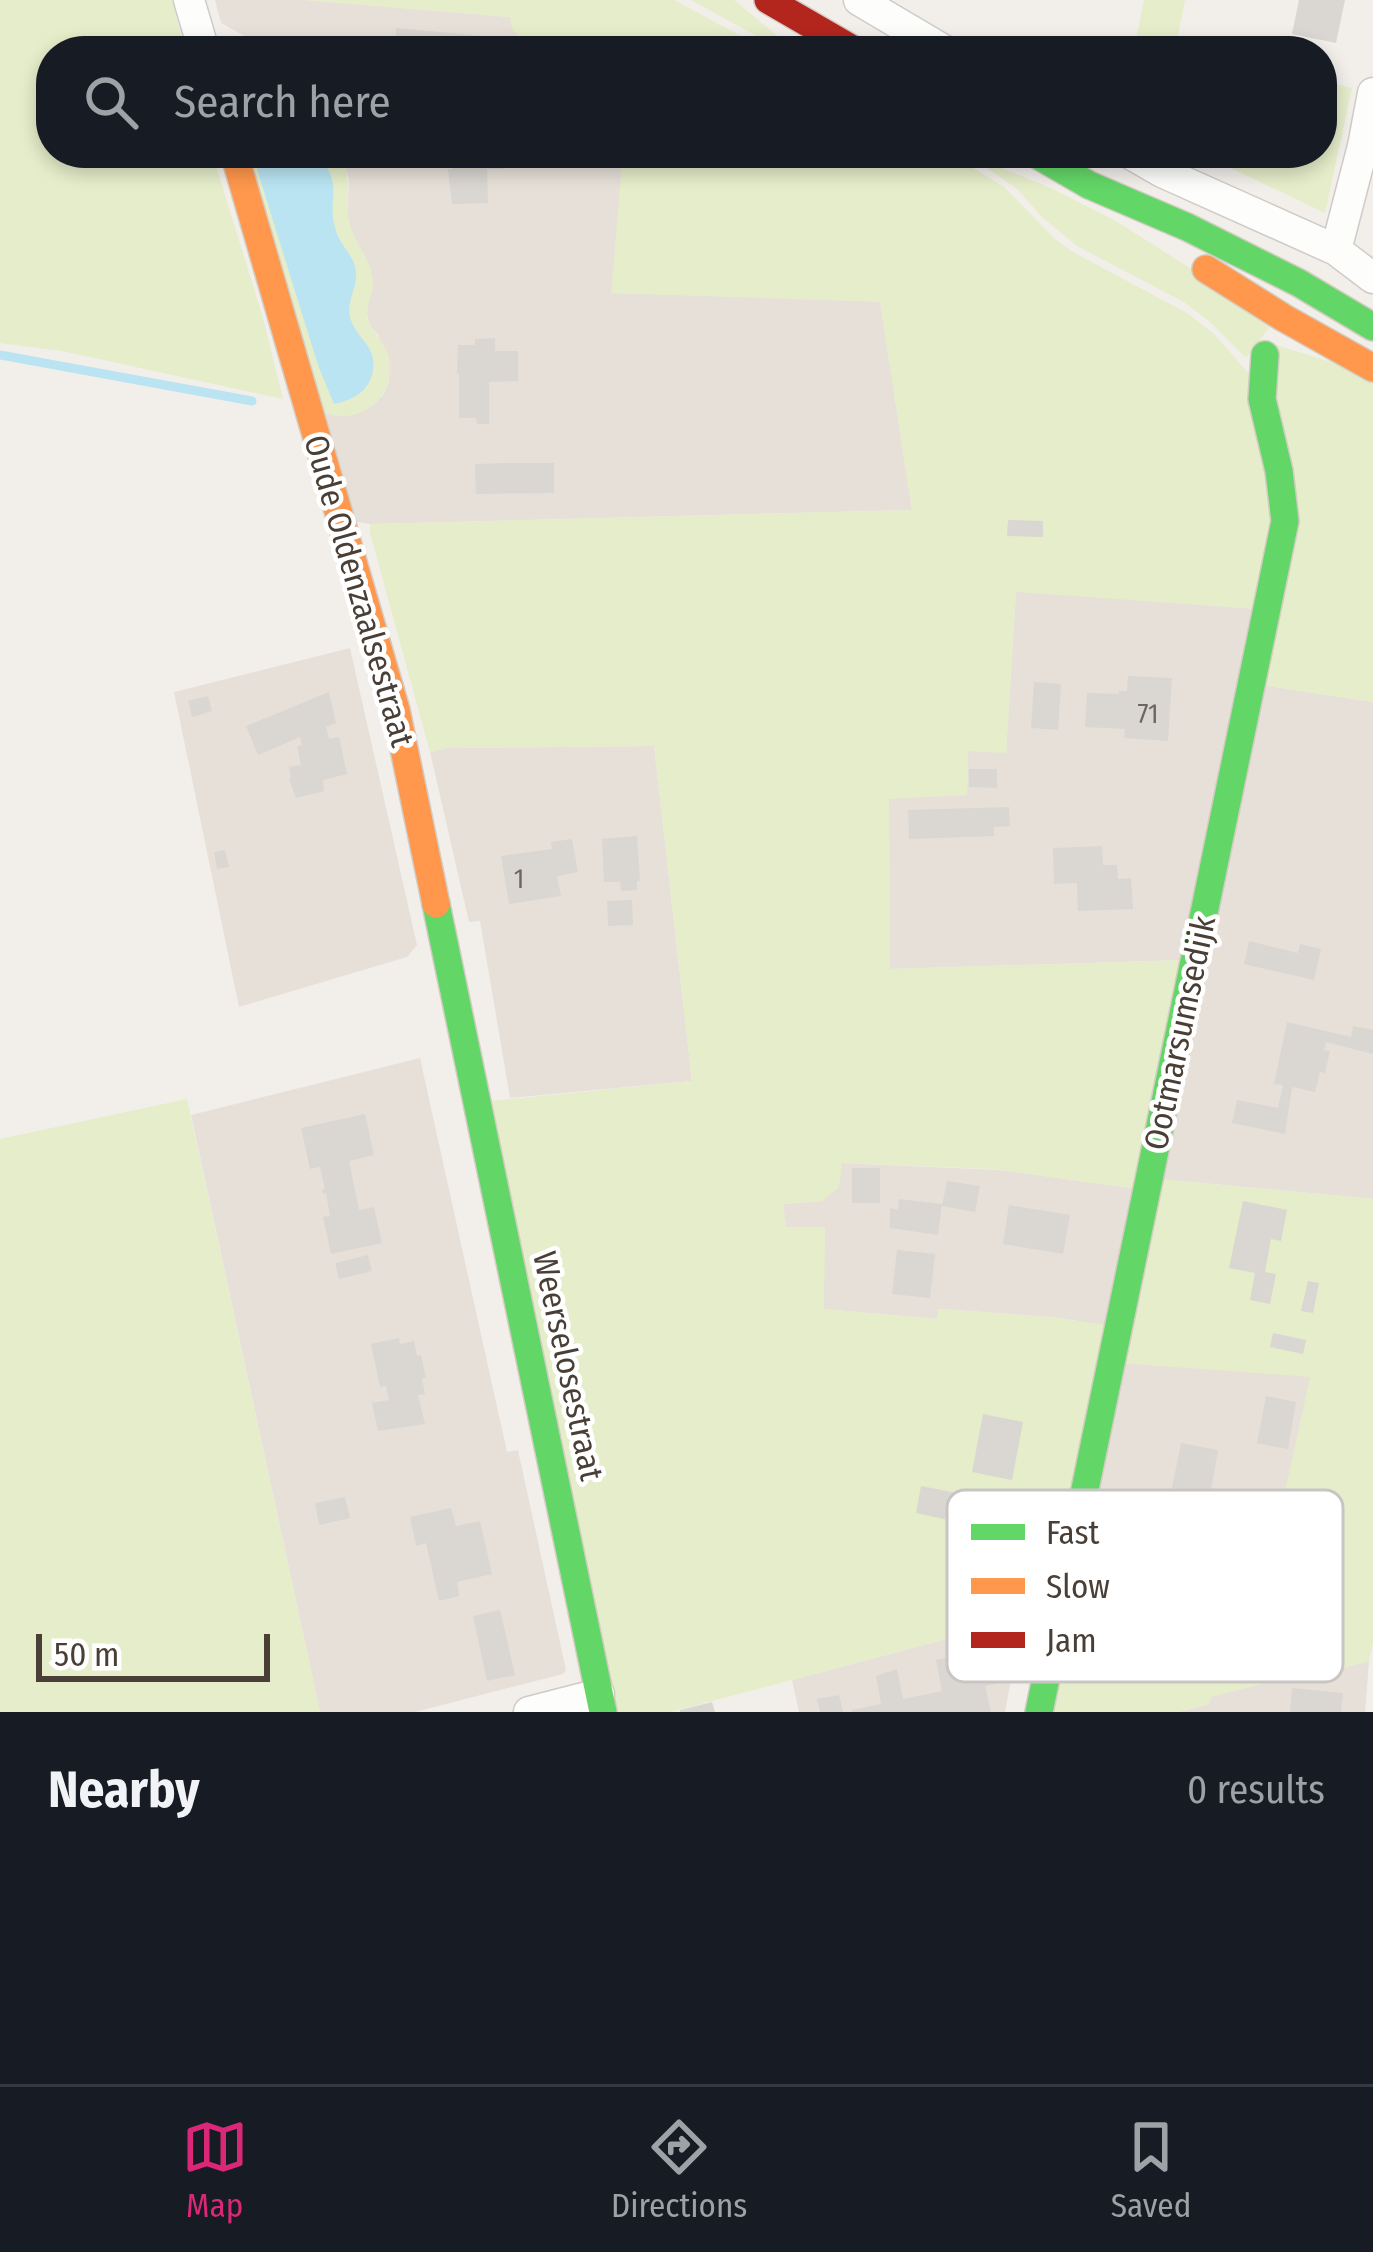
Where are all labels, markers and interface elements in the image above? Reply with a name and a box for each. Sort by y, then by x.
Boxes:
search box [36,36,1337,168]
icon: search [78,69,144,135]
text: Search here [174,75,391,129]
street label: Oude Oldenzaalsestraat [295,431,423,752]
house number: 71 [1137,698,1159,730]
house number: 1 [514,863,524,895]
street label: Ootmarsumsedijk [1136,912,1224,1154]
street label: Weerselosestraat [524,1248,612,1484]
legend [947,1490,1343,1682]
text: Fast [1046,1513,1100,1553]
text: Slow [1046,1567,1110,1607]
text: Jam [1046,1621,1097,1661]
scale bar [36,1628,270,1681]
text: 50 m [54,1635,119,1675]
text: Nearby [48,1759,200,1821]
text: 0 results [1187,1767,1325,1813]
tab: Map [182,2114,248,2226]
tab: Directions [611,2114,747,2226]
tab: Saved [1111,2114,1191,2226]

